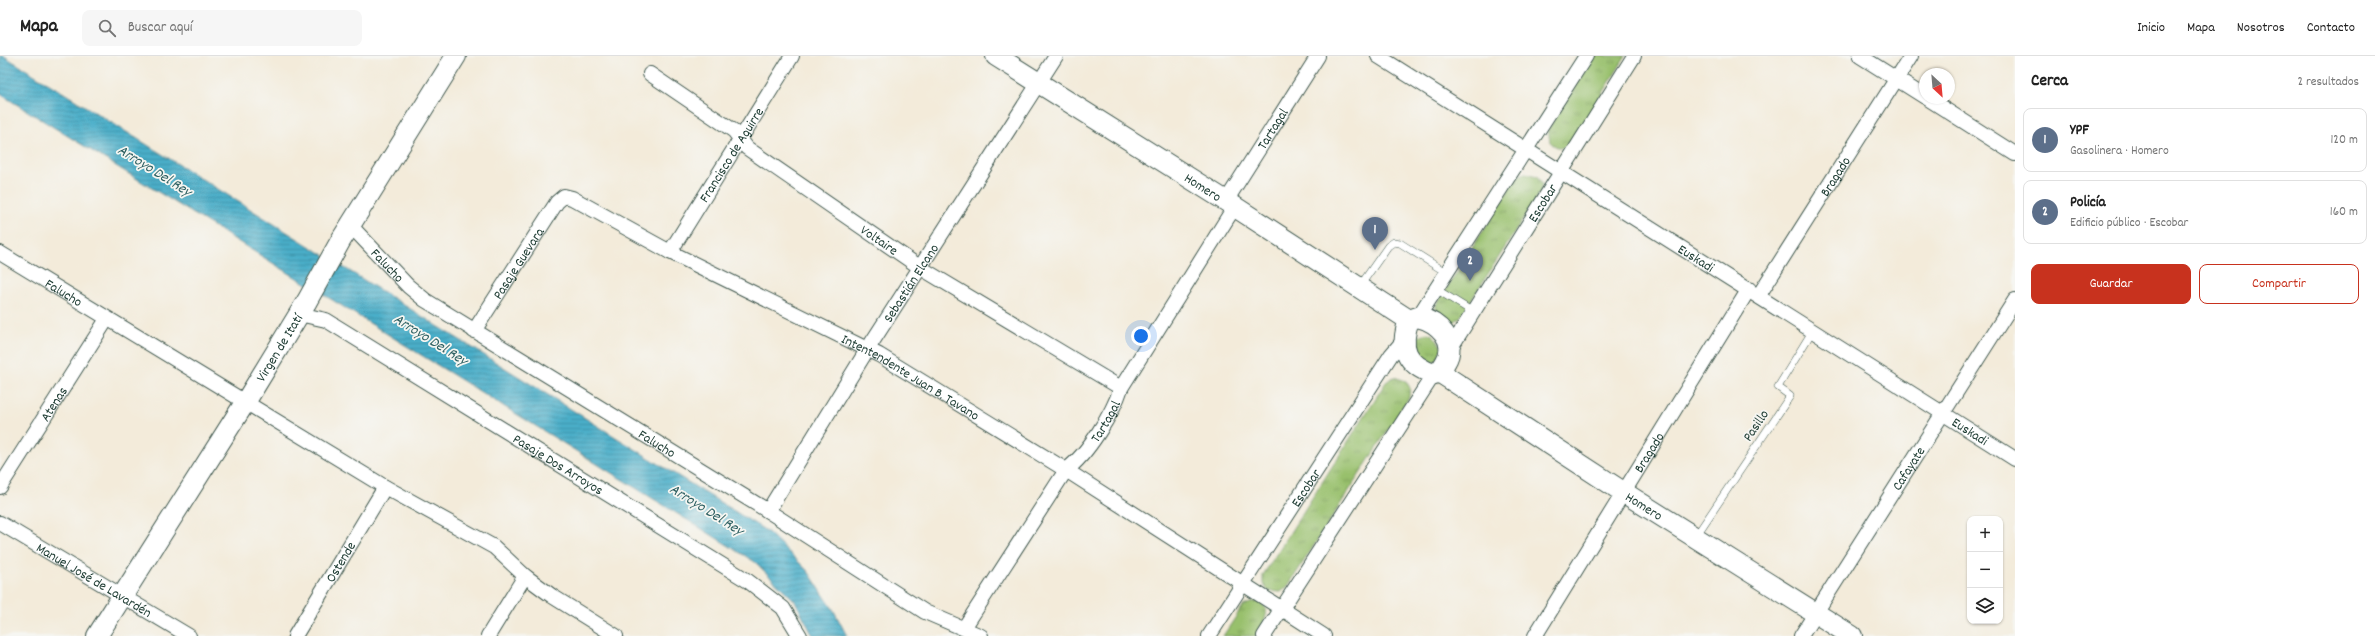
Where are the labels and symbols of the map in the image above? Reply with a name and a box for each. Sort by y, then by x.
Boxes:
north arrow [1919,68,1955,104]
street label: Francisco de Aguirre [695,104,770,207]
street label: Tartagal [1253,104,1295,154]
water label: Arroyo Del Rey [113,140,197,204]
street label: Bragado [1816,153,1857,201]
street label: Homero [1180,169,1225,208]
street label: Escobar [1524,180,1564,227]
pin: 1 [1362,217,1388,250]
street label: Voltaire [856,221,901,261]
street label: Pasaje Guevara [489,224,550,304]
street label: Euskadi [1673,240,1718,279]
street label: Sebastián Elcano [879,241,945,327]
street label: Falucho [365,245,408,288]
pin: 2 [1457,248,1483,281]
street label: Falucho [41,275,86,313]
street label: Virgen de Itatí [252,309,310,386]
water label: Arroyo Del Rey [389,309,473,373]
your location [1131,326,1151,346]
street label: Intentendente Juan B. Tavano [838,330,983,426]
street label: Atenas [36,383,74,426]
street label: Tartagal [1087,397,1127,447]
street label: Pasillo [1739,406,1775,446]
street label: Euskadi [1947,413,1992,452]
street label: Falucho [634,426,679,464]
street label: Bragado [1630,429,1670,477]
street label: Pasaje Dos Arroyos [508,430,607,501]
street label: Cafayate [1888,443,1931,495]
street label: Escobar [1287,465,1327,512]
water label: Arroyo Del Rey [665,479,749,543]
street label: Homero [1621,488,1666,526]
street label: Ostende [322,538,362,587]
street label: Manuel José de Lavardén [32,539,155,624]

